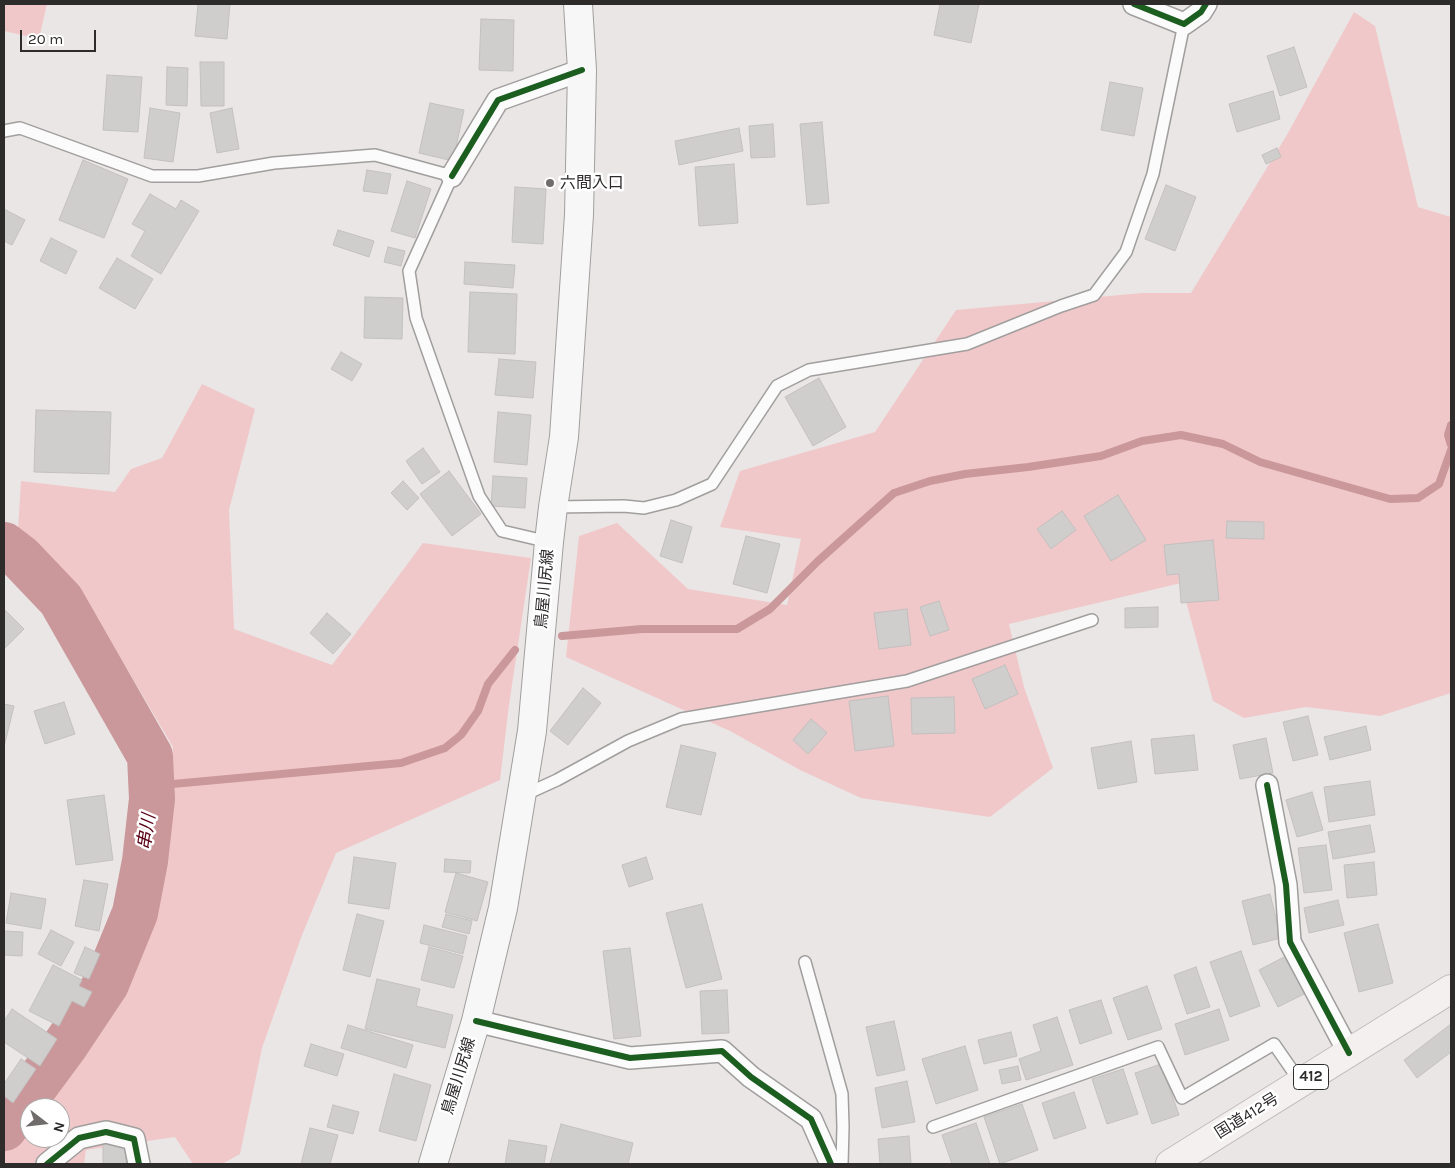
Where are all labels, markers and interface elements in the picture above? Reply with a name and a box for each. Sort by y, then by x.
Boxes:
scale bar [22,20,99,52]
text: 20 m [28,30,63,48]
place label: 六間入口 [560,173,624,193]
marker: 六間入口 [544,177,556,189]
street label: 鳥屋川尻線 [532,548,558,630]
water label: 串川 [134,813,160,851]
street label: 鳥屋川尻線 [438,1035,480,1117]
road number: 412 [1294,1064,1328,1090]
street label: 国道412号 [1212,1089,1282,1143]
north arrow [20,1098,70,1148]
text: N [49,1120,68,1134]

